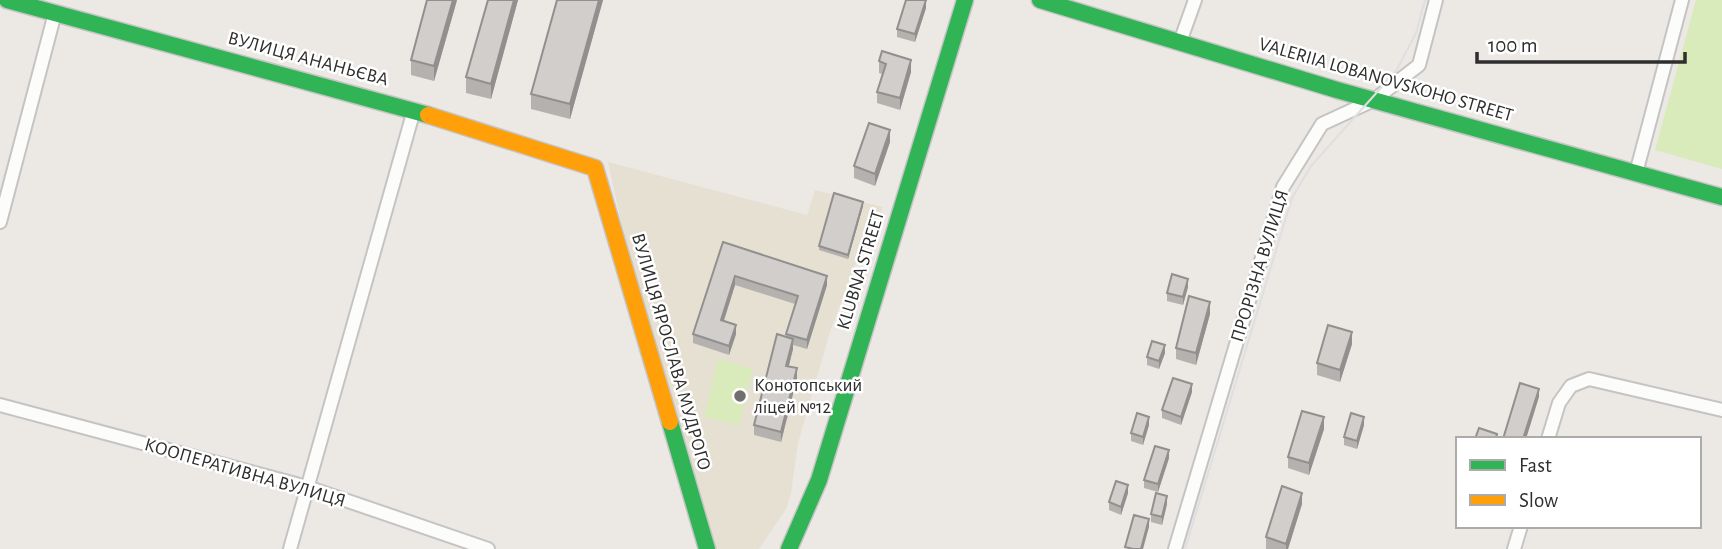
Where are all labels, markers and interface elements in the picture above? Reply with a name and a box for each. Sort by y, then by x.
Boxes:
scale bar [1477,21,1685,65]
street label: ВУЛИЦЯ АНАНЬЄВА [226,28,390,90]
street label: VALERIIA LOBANOVSKOHO STREET [1257,35,1515,125]
text: 100 m [1488,35,1538,56]
street label: ПРОРІЗНА ВУЛИЦЯ [1228,187,1292,345]
street label: KLUBNA STREET [834,208,888,332]
street label: ВУЛИЦЯ ЯРОСЛАВА МУДРОГО [628,231,714,473]
place label: Конотопський ліцей №12 [754,376,862,417]
marker: Конотопський ліцей №12 [732,388,748,404]
street label: КООПЕРАТИВНА ВУЛИЦЯ [142,435,348,511]
legend [1456,437,1701,528]
text: Fast [1519,455,1552,476]
text: Slow [1519,490,1558,511]

